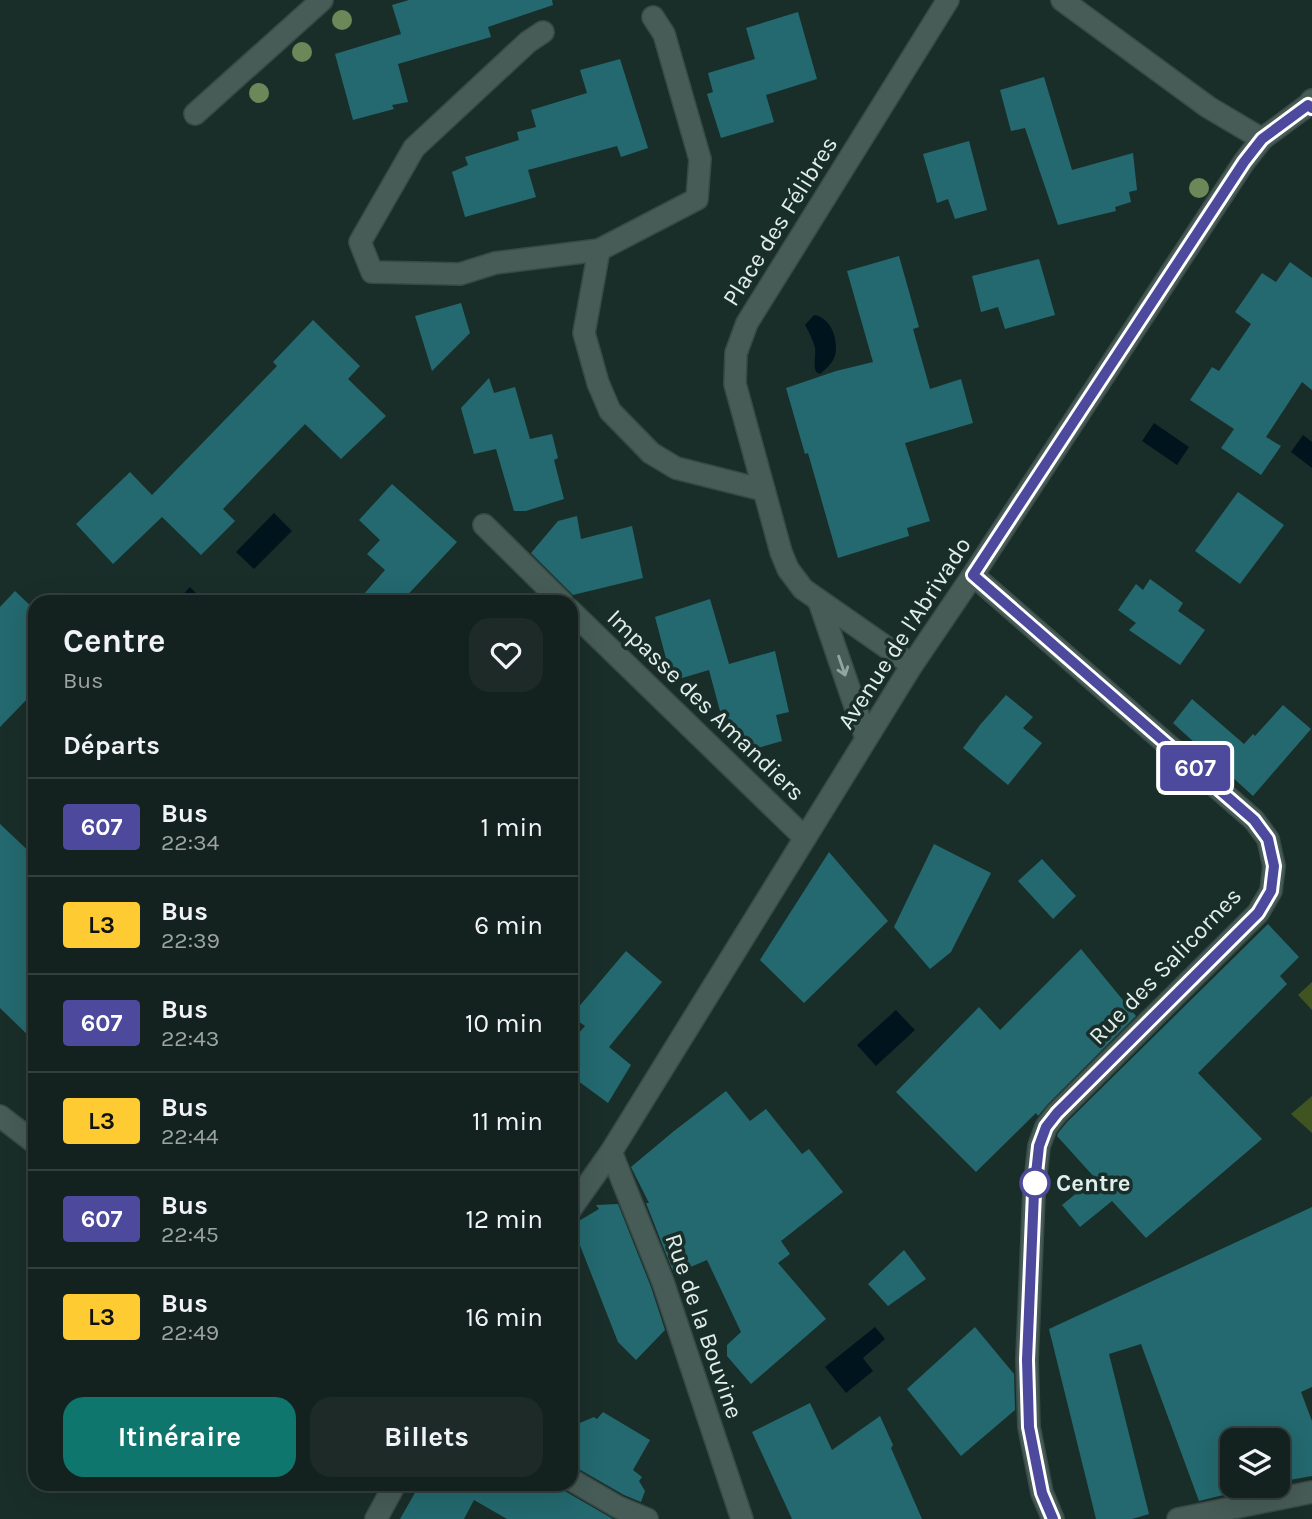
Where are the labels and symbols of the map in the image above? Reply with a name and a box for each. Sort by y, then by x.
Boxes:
street label: Place des Félibres [717,131,843,311]
street label: Avenue de l'Abrivado [831,532,977,734]
street label: Impasse des Amandiers [602,603,810,807]
one-way arrow [836,655,849,677]
line badge: 607 [1155,745,1235,791]
street label: Rue des Salicornes [1083,882,1247,1050]
marker: Centre [1020,1168,1050,1198]
place label: Centre [1056,1169,1131,1197]
street label: Rue de la Bouvine [659,1230,749,1422]

